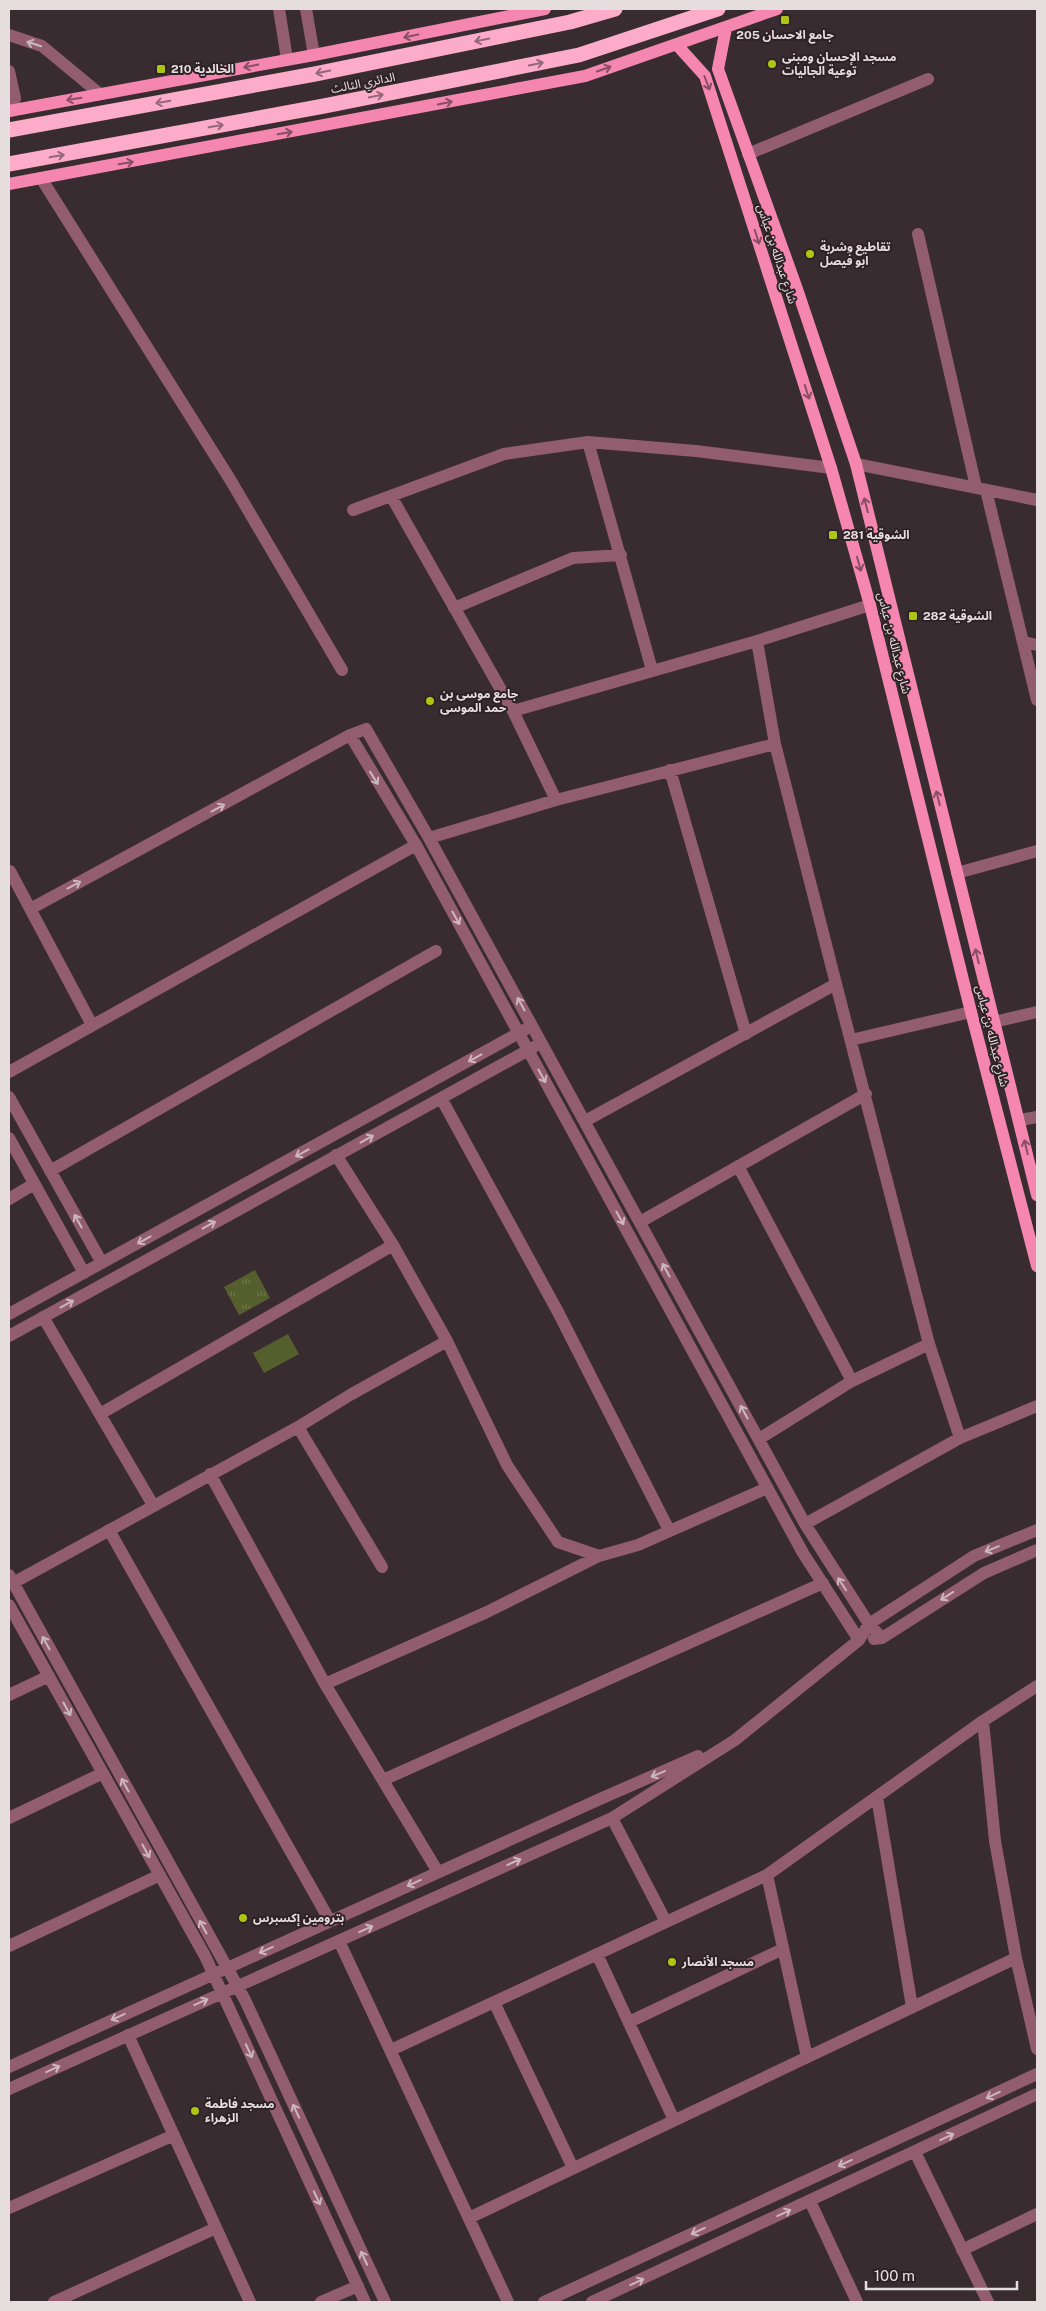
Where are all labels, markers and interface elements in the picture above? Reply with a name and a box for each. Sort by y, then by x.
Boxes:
marker: جامع الاحسان 205 [779,14,791,26]
place label: جامع الاحسان 205 [736,28,834,44]
one-way arrow [403,31,419,41]
one-way arrow [474,35,490,45]
one-way arrow [26,38,42,48]
place label: مسجد الإحسان ومبنى توعية الجاليات [782,50,896,78]
marker: مسجد الإحسان ومبنى توعية الجاليات [766,58,778,70]
one-way arrow [527,59,543,68]
one-way arrow [244,61,260,71]
place label: الخالدية 210 [171,62,234,76]
marker: الخالدية 210 [155,63,167,75]
one-way arrow [596,64,612,74]
one-way arrow [315,68,331,77]
street label: الدائري الثالث [330,70,397,99]
one-way arrow [703,74,712,90]
one-way arrow [368,90,384,100]
one-way arrow [67,94,83,104]
one-way arrow [155,97,171,107]
one-way arrow [437,98,453,107]
one-way arrow [208,121,224,130]
one-way arrow [277,128,293,138]
one-way arrow [48,150,64,160]
one-way arrow [117,157,133,167]
street label: شارع عبدالله بن عباس [752,202,800,306]
one-way arrow [753,229,762,244]
place label: تقاطيع وشربة ابو فيصل [820,240,891,268]
marker: تقاطيع وشربة ابو فيصل [804,248,816,260]
one-way arrow [802,383,812,399]
one-way arrow [861,497,870,513]
place label: الشوقية 281 [843,528,910,542]
marker: الشوقية 281 [827,529,839,541]
one-way arrow [854,556,864,572]
street label: شارع عبدالله بن عباس [873,591,913,696]
place label: الشوقية 282 [923,609,992,623]
marker: الشوقية 282 [907,610,919,622]
place label: جامع موسى بن حمد الموسى [440,687,519,715]
marker: جامع موسى بن حمد الموسى [424,695,436,707]
one-way arrow [369,770,379,784]
one-way arrow [933,791,942,807]
one-way arrow [210,803,225,813]
one-way arrow [67,880,82,890]
one-way arrow [451,910,461,925]
one-way arrow [972,949,981,965]
street label: شارع عبدالله بن عباس [971,984,1011,1089]
one-way arrow [516,997,526,1012]
one-way arrow [468,1053,482,1063]
one-way arrow [538,1068,547,1083]
one-way arrow [359,1133,373,1143]
one-way arrow [1021,1140,1031,1156]
one-way arrow [294,1148,309,1158]
one-way arrow [615,1211,625,1226]
one-way arrow [73,1213,83,1228]
one-way arrow [201,1220,216,1230]
one-way arrow [137,1236,152,1245]
one-way arrow [661,1262,671,1277]
one-way arrow [59,1299,74,1309]
one-way arrow [739,1405,749,1420]
one-way arrow [985,1544,1000,1554]
one-way arrow [837,1577,847,1591]
one-way arrow [941,1592,955,1602]
one-way arrow [41,1636,51,1650]
one-way arrow [62,1701,72,1715]
one-way arrow [651,1769,666,1779]
one-way arrow [120,1777,130,1792]
one-way arrow [141,1843,151,1858]
one-way arrow [506,1857,521,1867]
one-way arrow [407,1879,422,1888]
place label: بترومين إكسبرس [253,1911,345,1927]
marker: بترومين إكسبرس [237,1912,249,1924]
one-way arrow [198,1920,208,1935]
one-way arrow [358,1923,373,1933]
one-way arrow [259,1946,274,1955]
place label: مسجد الأنصار [681,1955,754,1969]
marker: مسجد الأنصار [666,1956,678,1968]
one-way arrow [193,1997,208,2007]
one-way arrow [111,2013,126,2023]
one-way arrow [245,2043,254,2058]
one-way arrow [45,2064,60,2073]
one-way arrow [986,2090,1001,2100]
place label: مسجد فاطمة الزهراء [205,2097,275,2125]
one-way arrow [291,2103,301,2118]
marker: مسجد فاطمة الزهراء [189,2105,201,2117]
one-way arrow [939,2132,954,2141]
one-way arrow [838,2158,853,2168]
one-way arrow [313,2190,323,2205]
one-way arrow [776,2208,791,2218]
one-way arrow [691,2227,706,2236]
one-way arrow [359,2251,368,2266]
scale bar [866,2258,1017,2290]
text: 100 m [874,2267,915,2284]
one-way arrow [629,2276,644,2286]

